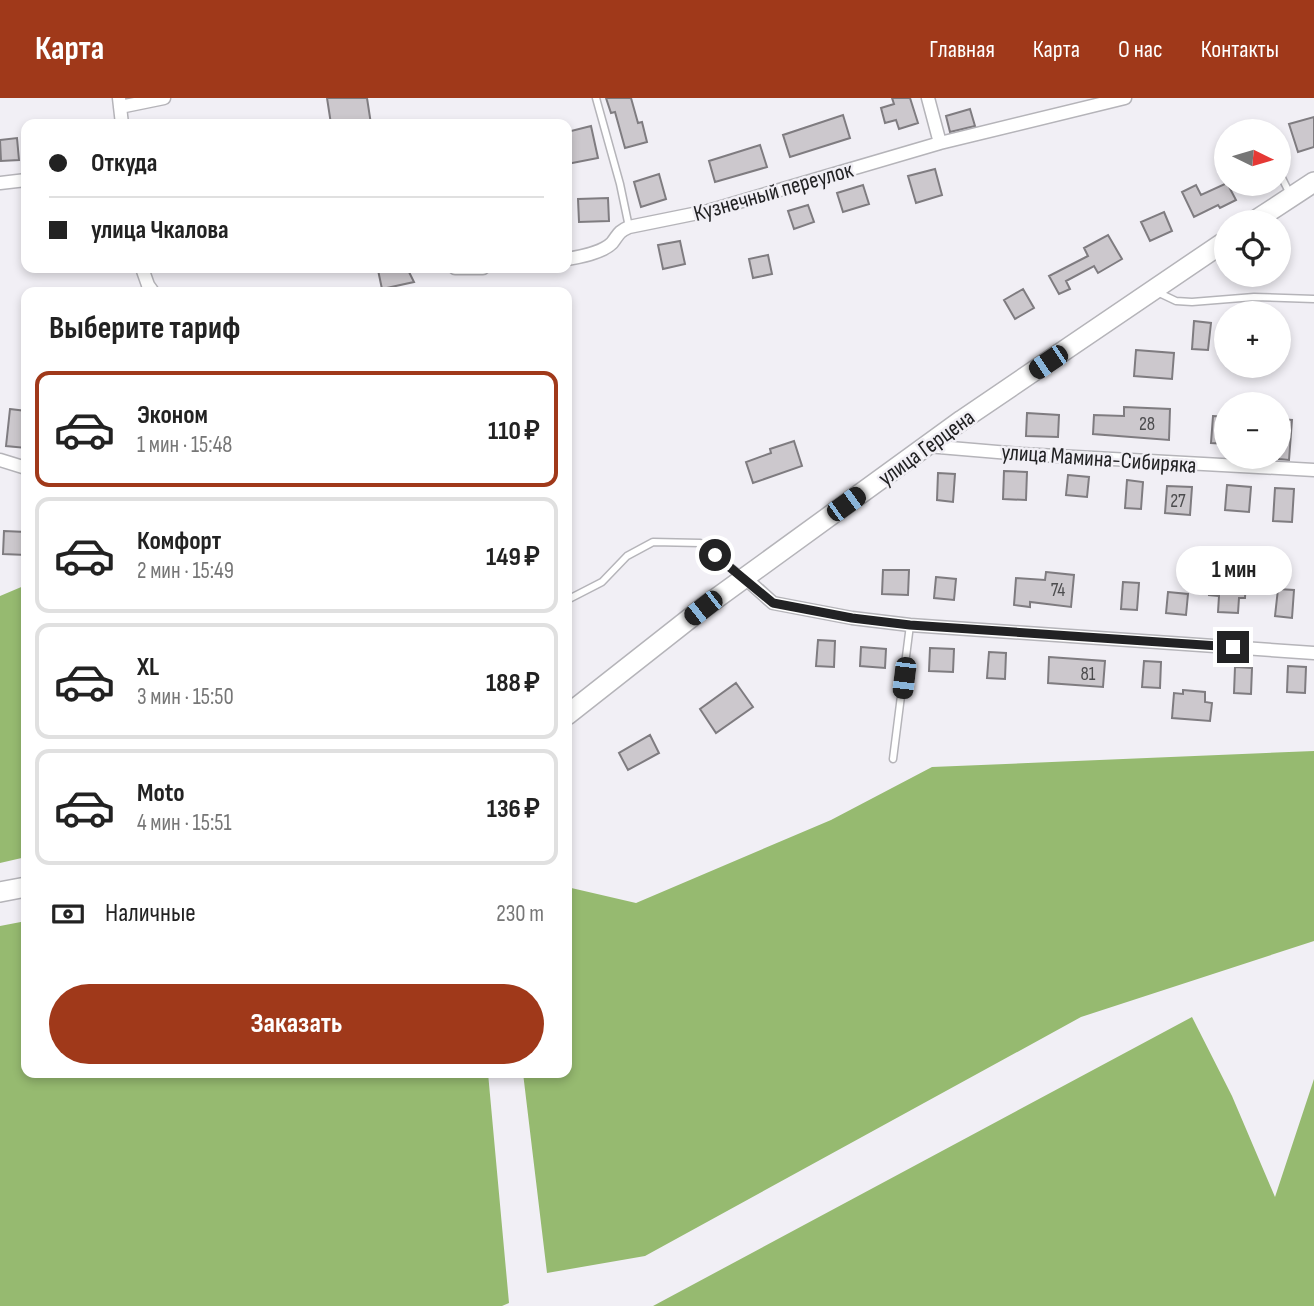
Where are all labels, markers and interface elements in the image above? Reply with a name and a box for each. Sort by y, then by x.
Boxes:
text: Карта [35,29,104,69]
text: Главная [929,35,995,64]
text: Карта [1033,35,1080,64]
text: О нас [1118,35,1163,64]
text: Контакты [1201,35,1279,64]
north arrow [1214,119,1292,196]
map controls [1214,119,1291,469]
text: Откуда [91,148,157,179]
street label: Кузнечный переулок [690,156,857,228]
button: locate [1214,210,1291,287]
text: улица Чкалова [91,215,229,246]
button: + [1214,301,1291,378]
text: Выберите тариф [49,309,240,348]
car [1025,342,1072,382]
button: − [1214,392,1291,469]
icon: car [53,398,116,461]
text: Эконом [137,400,208,431]
street label: улица Герцена [873,403,980,492]
house number: 28 [1139,413,1155,436]
text: 110 ₽ [488,416,540,447]
text: 1 мин · 15:48 [137,431,232,459]
street label: улица Мамина-Сибиряка [1000,438,1197,480]
car [823,483,870,525]
house number: 27 [1170,490,1186,513]
icon: car [53,524,116,587]
text: Комфорт [137,526,221,557]
route start [699,539,731,571]
text: 149 ₽ [486,542,540,573]
callout: 1 мин [1175,546,1291,594]
text: 1 мин [1212,556,1256,584]
text: 2 мин · 15:49 [137,557,234,585]
house number: 74 [1051,579,1065,602]
car [680,587,727,629]
route end [1217,631,1249,663]
icon: car [53,650,116,713]
text: XL [137,652,159,683]
car [892,656,917,700]
house number: 81 [1081,663,1096,686]
text: 188 ₽ [486,668,540,699]
text: 3 мин · 15:50 [137,683,234,711]
icon: car [53,776,116,839]
text: Moto [137,778,185,809]
text: 136 ₽ [487,794,540,825]
text: 4 мин · 15:51 [137,809,232,837]
icon: cash [49,895,87,933]
text: Наличные [105,898,196,929]
text: 230 m [496,900,544,928]
button: Заказать [49,984,544,1064]

